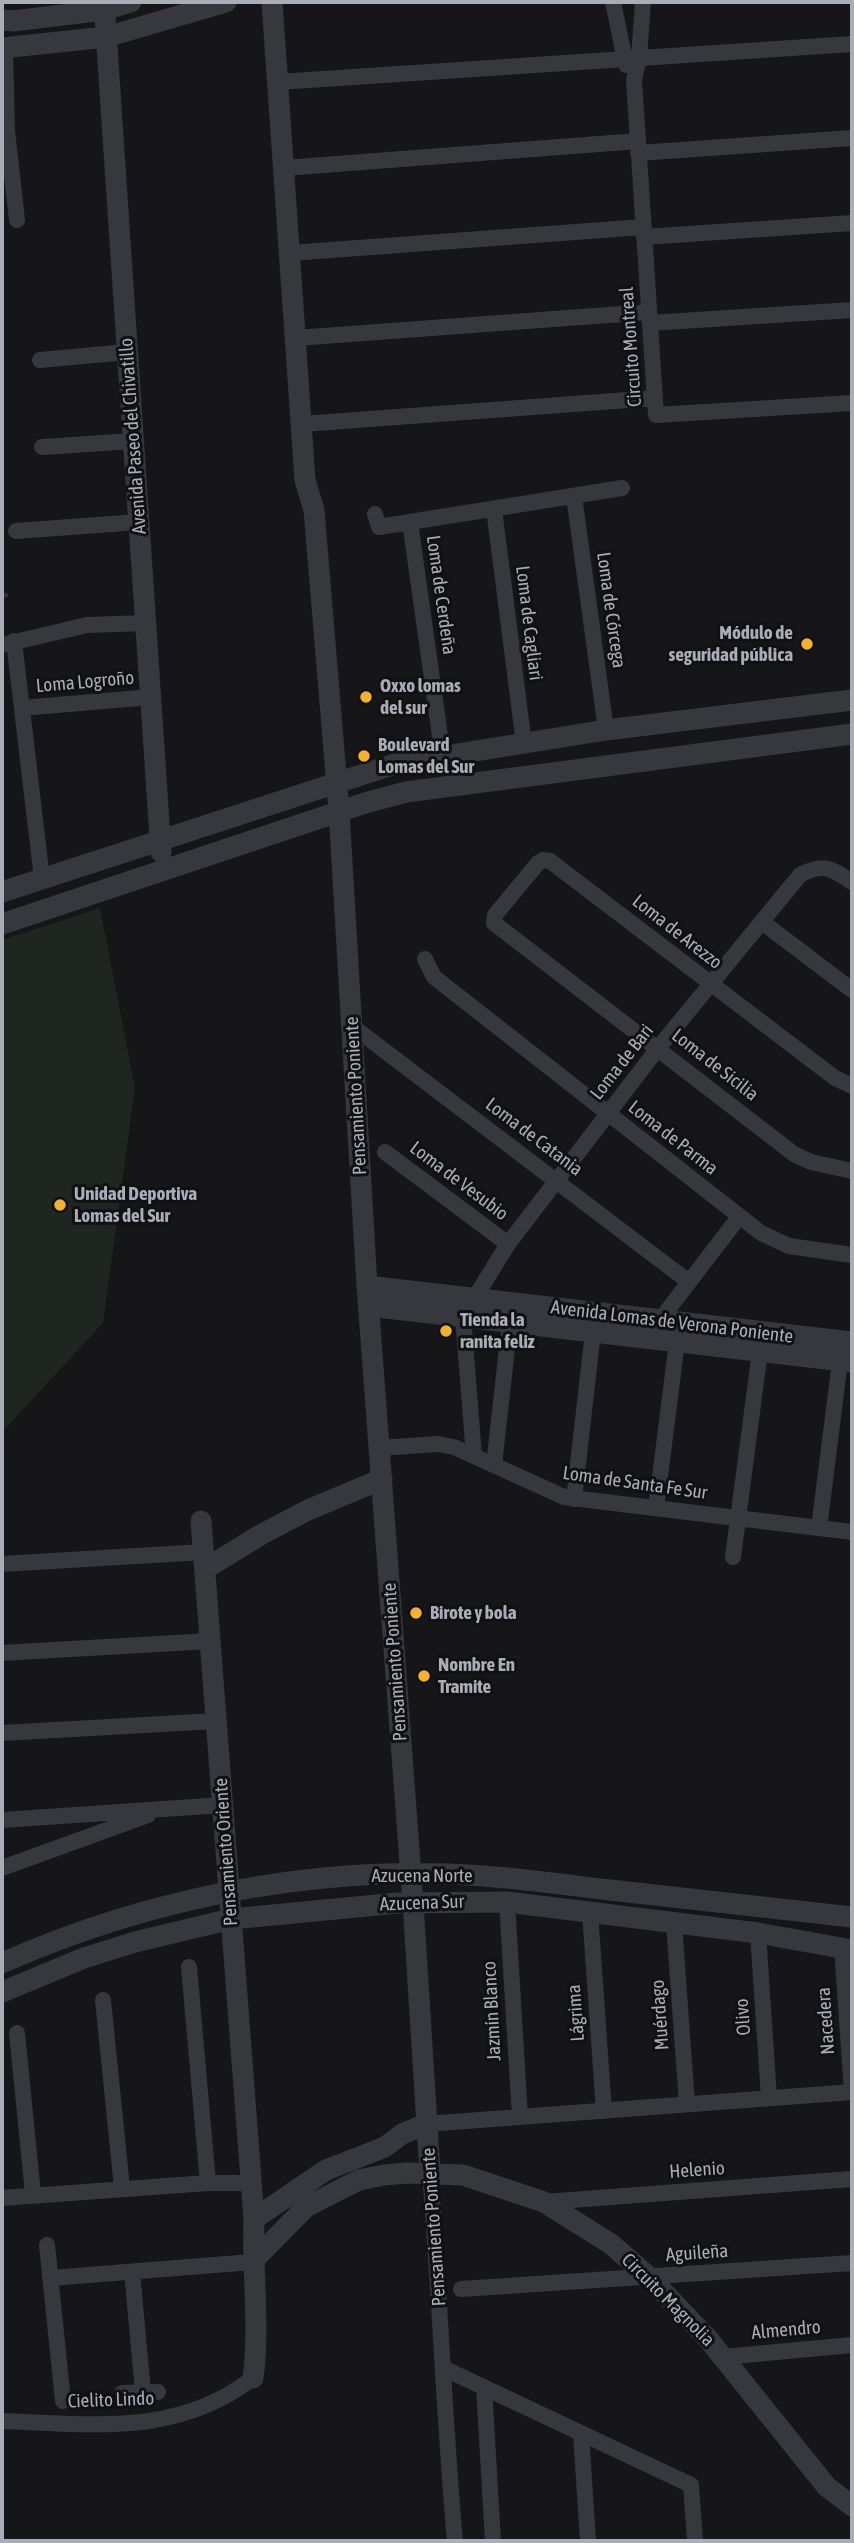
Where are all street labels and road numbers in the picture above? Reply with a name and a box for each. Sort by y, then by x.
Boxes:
street label: Circuito Montreal [615,286,647,408]
street label: Avenida Paseo del Chivatillo [115,337,151,535]
street label: Loma de Cerdeña [421,534,461,656]
street label: Loma de Córcega [592,550,630,670]
street label: Loma de Cagliari [511,564,547,682]
street label: Loma Logroño [35,666,135,698]
street label: Loma de Arezzo [628,890,726,974]
street label: Pensamiento Poniente [340,1016,372,1176]
street label: Loma de Bari [585,1020,659,1104]
street label: Loma de Sicilia [667,1024,763,1106]
street label: Loma de Catania [481,1093,587,1181]
street label: Loma de Parma [624,1096,722,1180]
street label: Loma de Vesubio [405,1137,513,1225]
street label: Avenida Lomas de Verona Poniente [550,1296,794,1348]
street label: Loma de Santa Fe Sur [561,1462,709,1504]
street label: Pensamiento Poniente [378,1582,412,1742]
street label: Pensamiento Oriente [209,1777,243,1927]
street label: Azucena Norte [371,1865,473,1887]
street label: Azucena Sur [379,1890,465,1916]
street label: Jazmín Blanco [478,1961,506,2061]
street label: Muérdago [646,1979,674,2051]
street label: Lágrima [563,1984,589,2042]
street label: Nacedera [812,1987,840,2055]
street label: Olivo [730,1998,756,2036]
street label: Pensamiento Poniente [417,2147,451,2307]
street label: Helenio [668,2157,726,2183]
street label: Aguileña [665,2239,729,2267]
street label: Circuito Magnolia [617,2249,719,2351]
street label: Almendro [750,2316,822,2344]
street label: Cielito Lindo [67,2387,155,2413]

